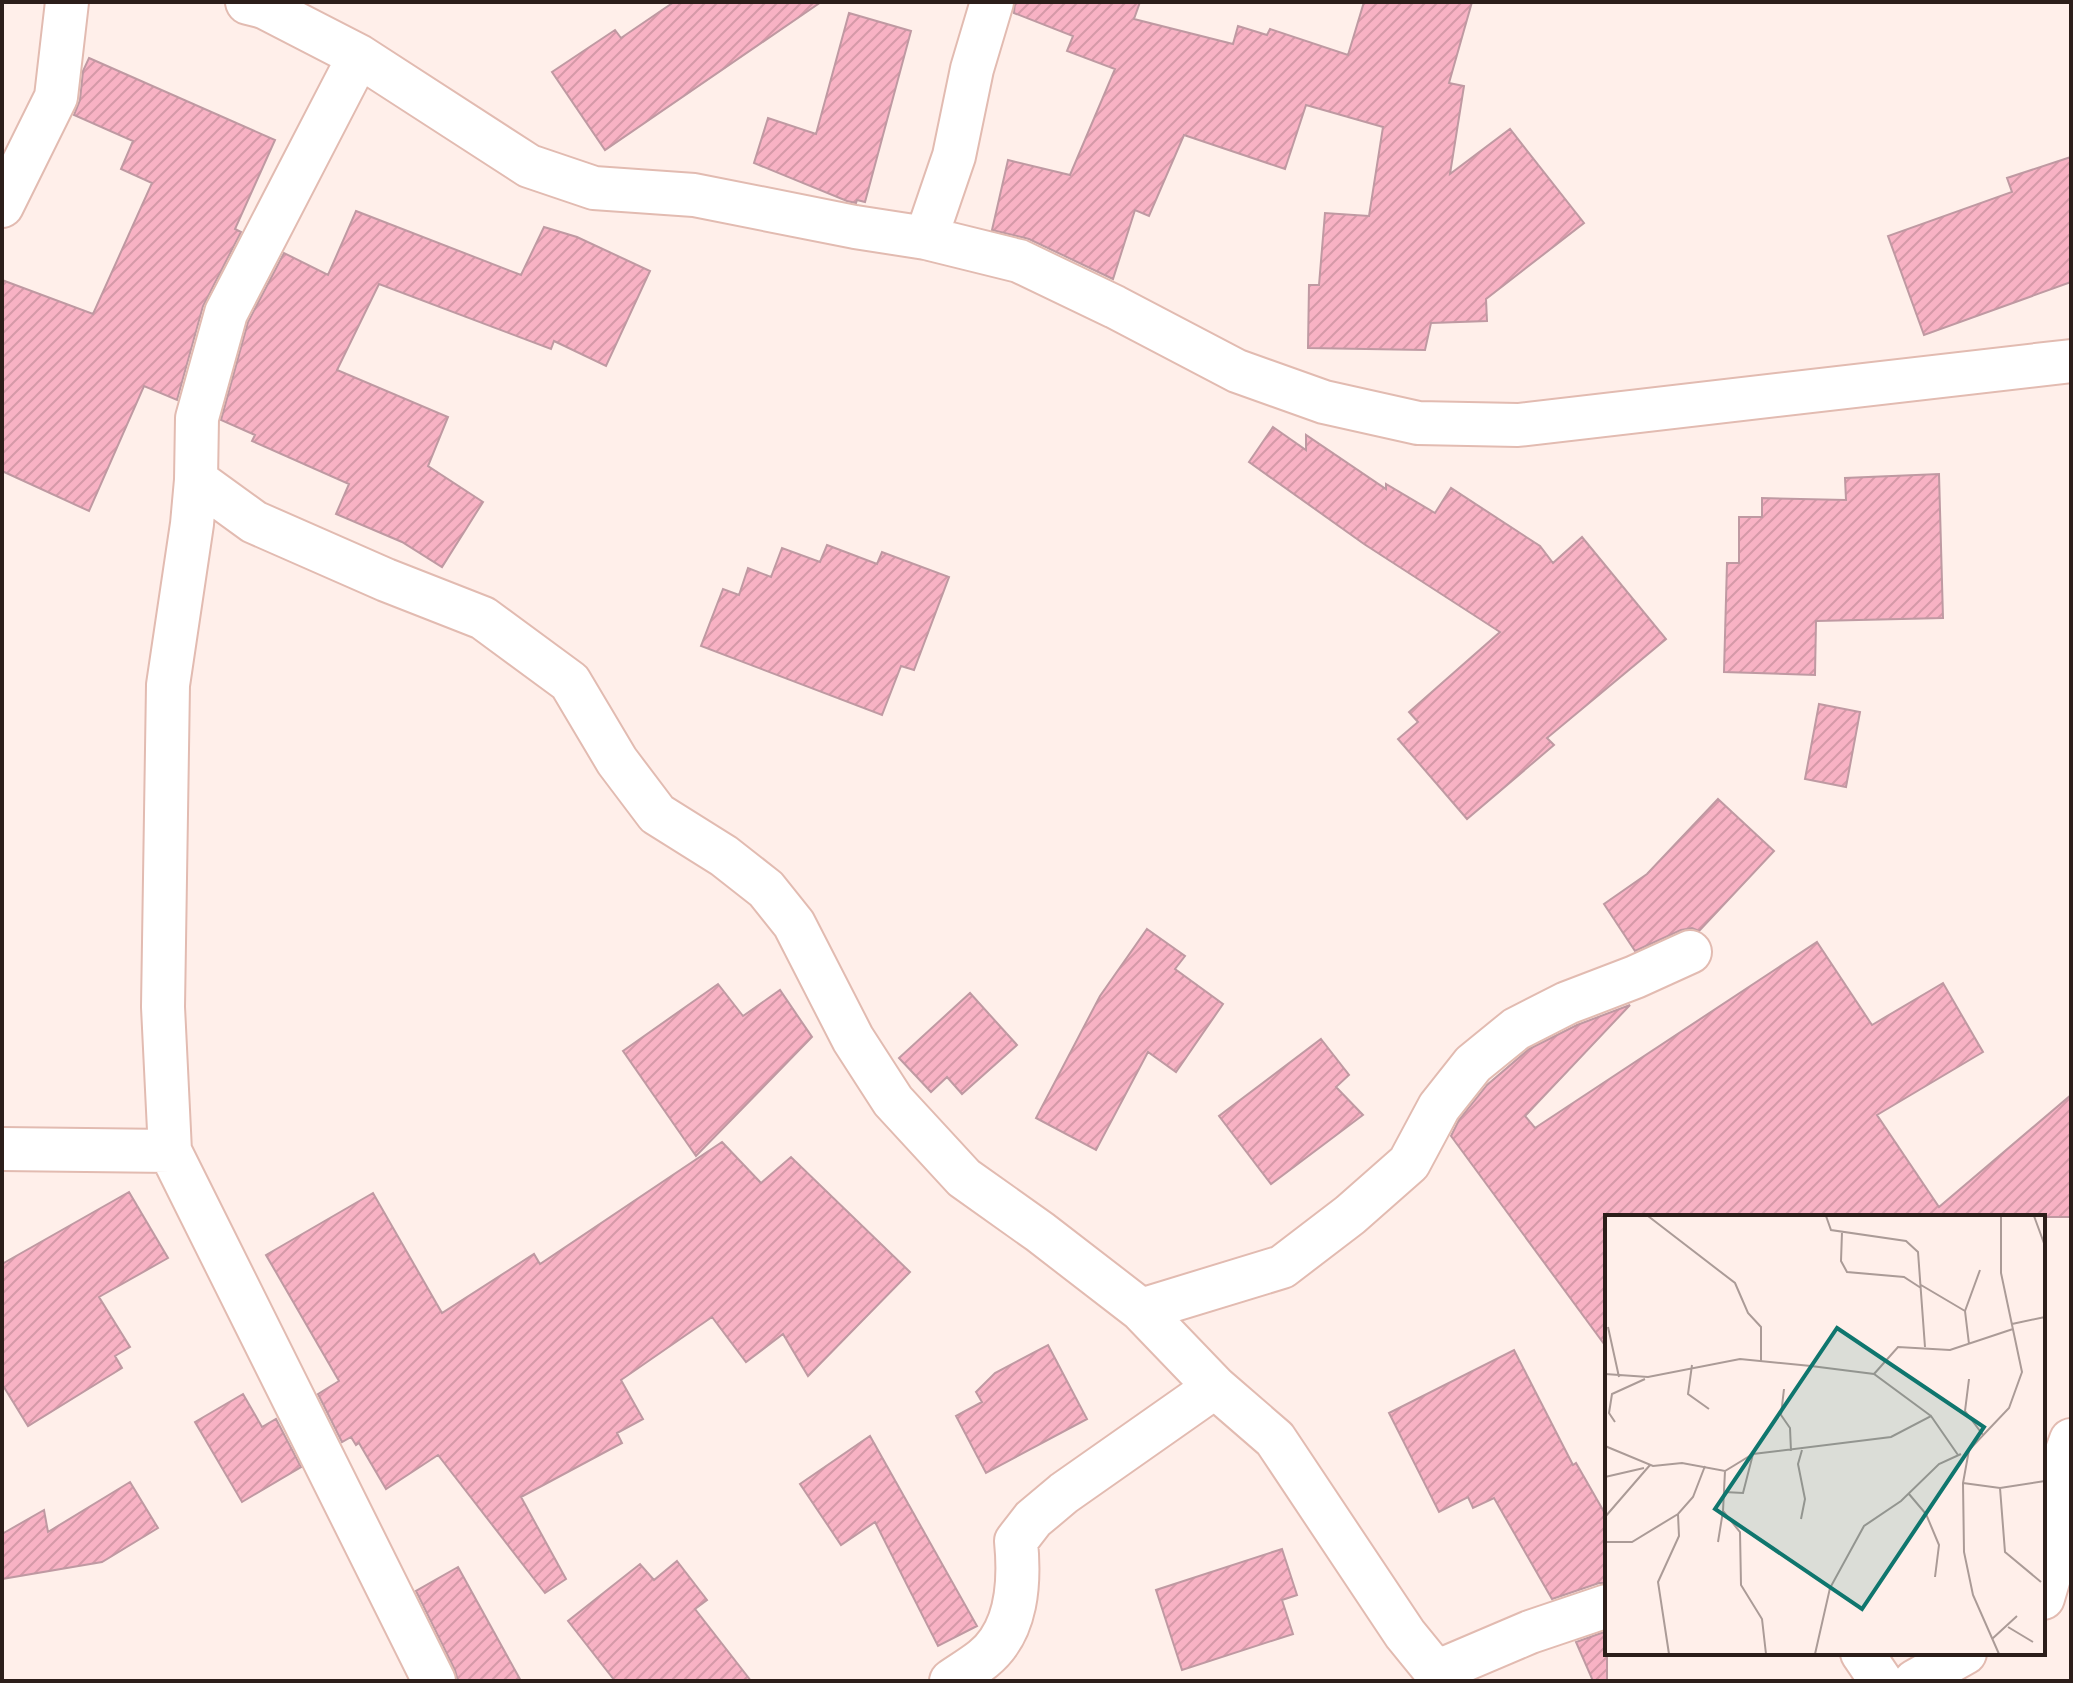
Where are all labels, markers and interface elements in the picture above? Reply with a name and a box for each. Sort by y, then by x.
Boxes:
inset map [1605,1215,2045,1655]

